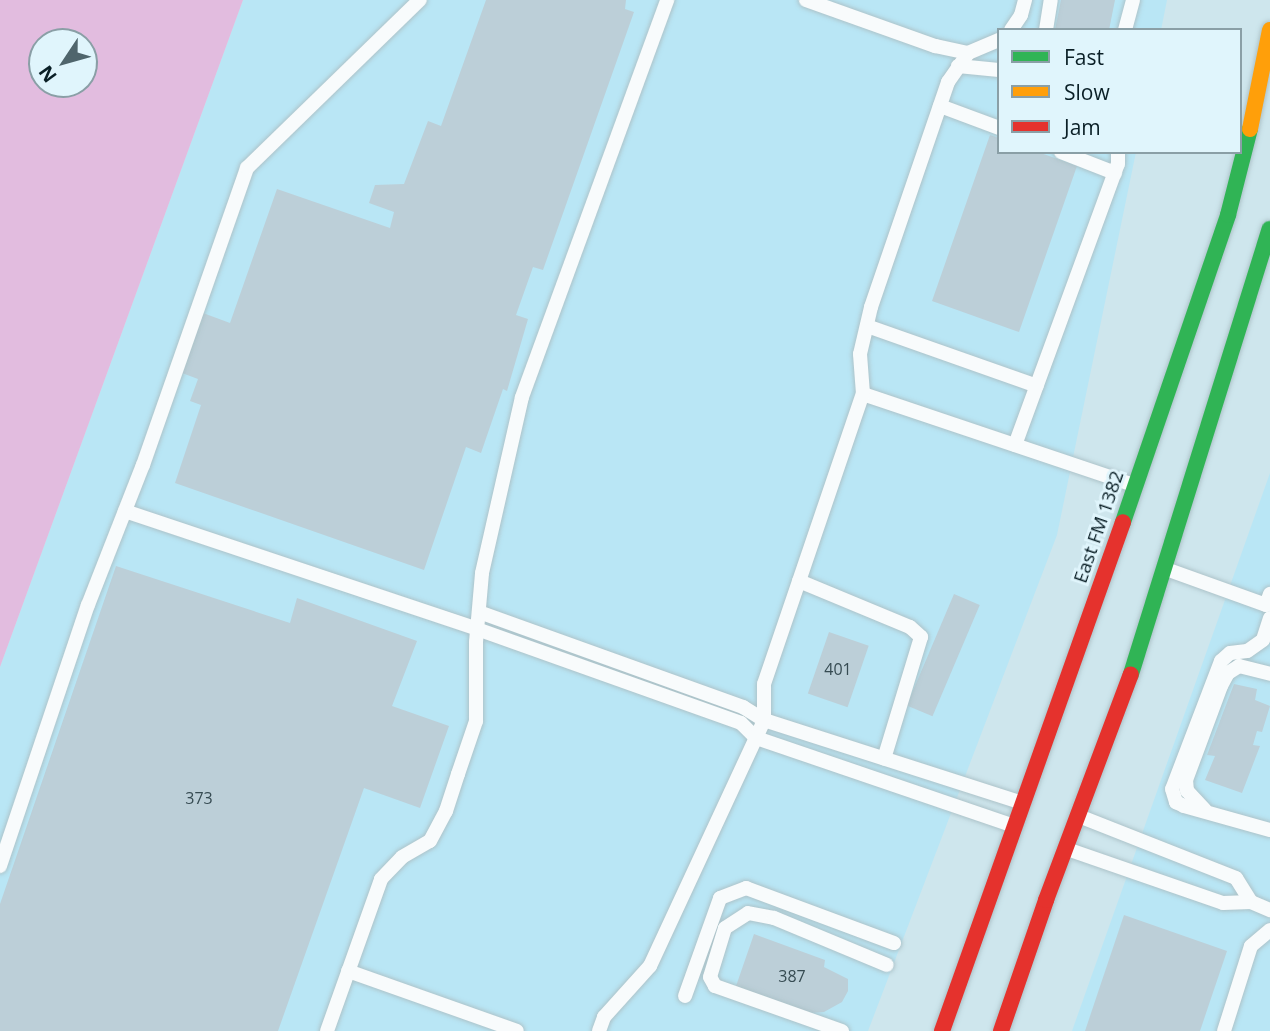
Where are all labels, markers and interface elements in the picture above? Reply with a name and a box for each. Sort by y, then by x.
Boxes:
north arrow [28,28,98,98]
legend [997,28,1242,154]
text: Fast [1064,43,1104,71]
text: N [33,60,63,88]
text: Slow [1064,78,1110,106]
text: Jam [1064,113,1101,141]
street label: East FM 1382 [1069,468,1129,586]
house number: 401 [824,659,852,679]
house number: 373 [185,788,213,808]
house number: 387 [778,966,806,986]

